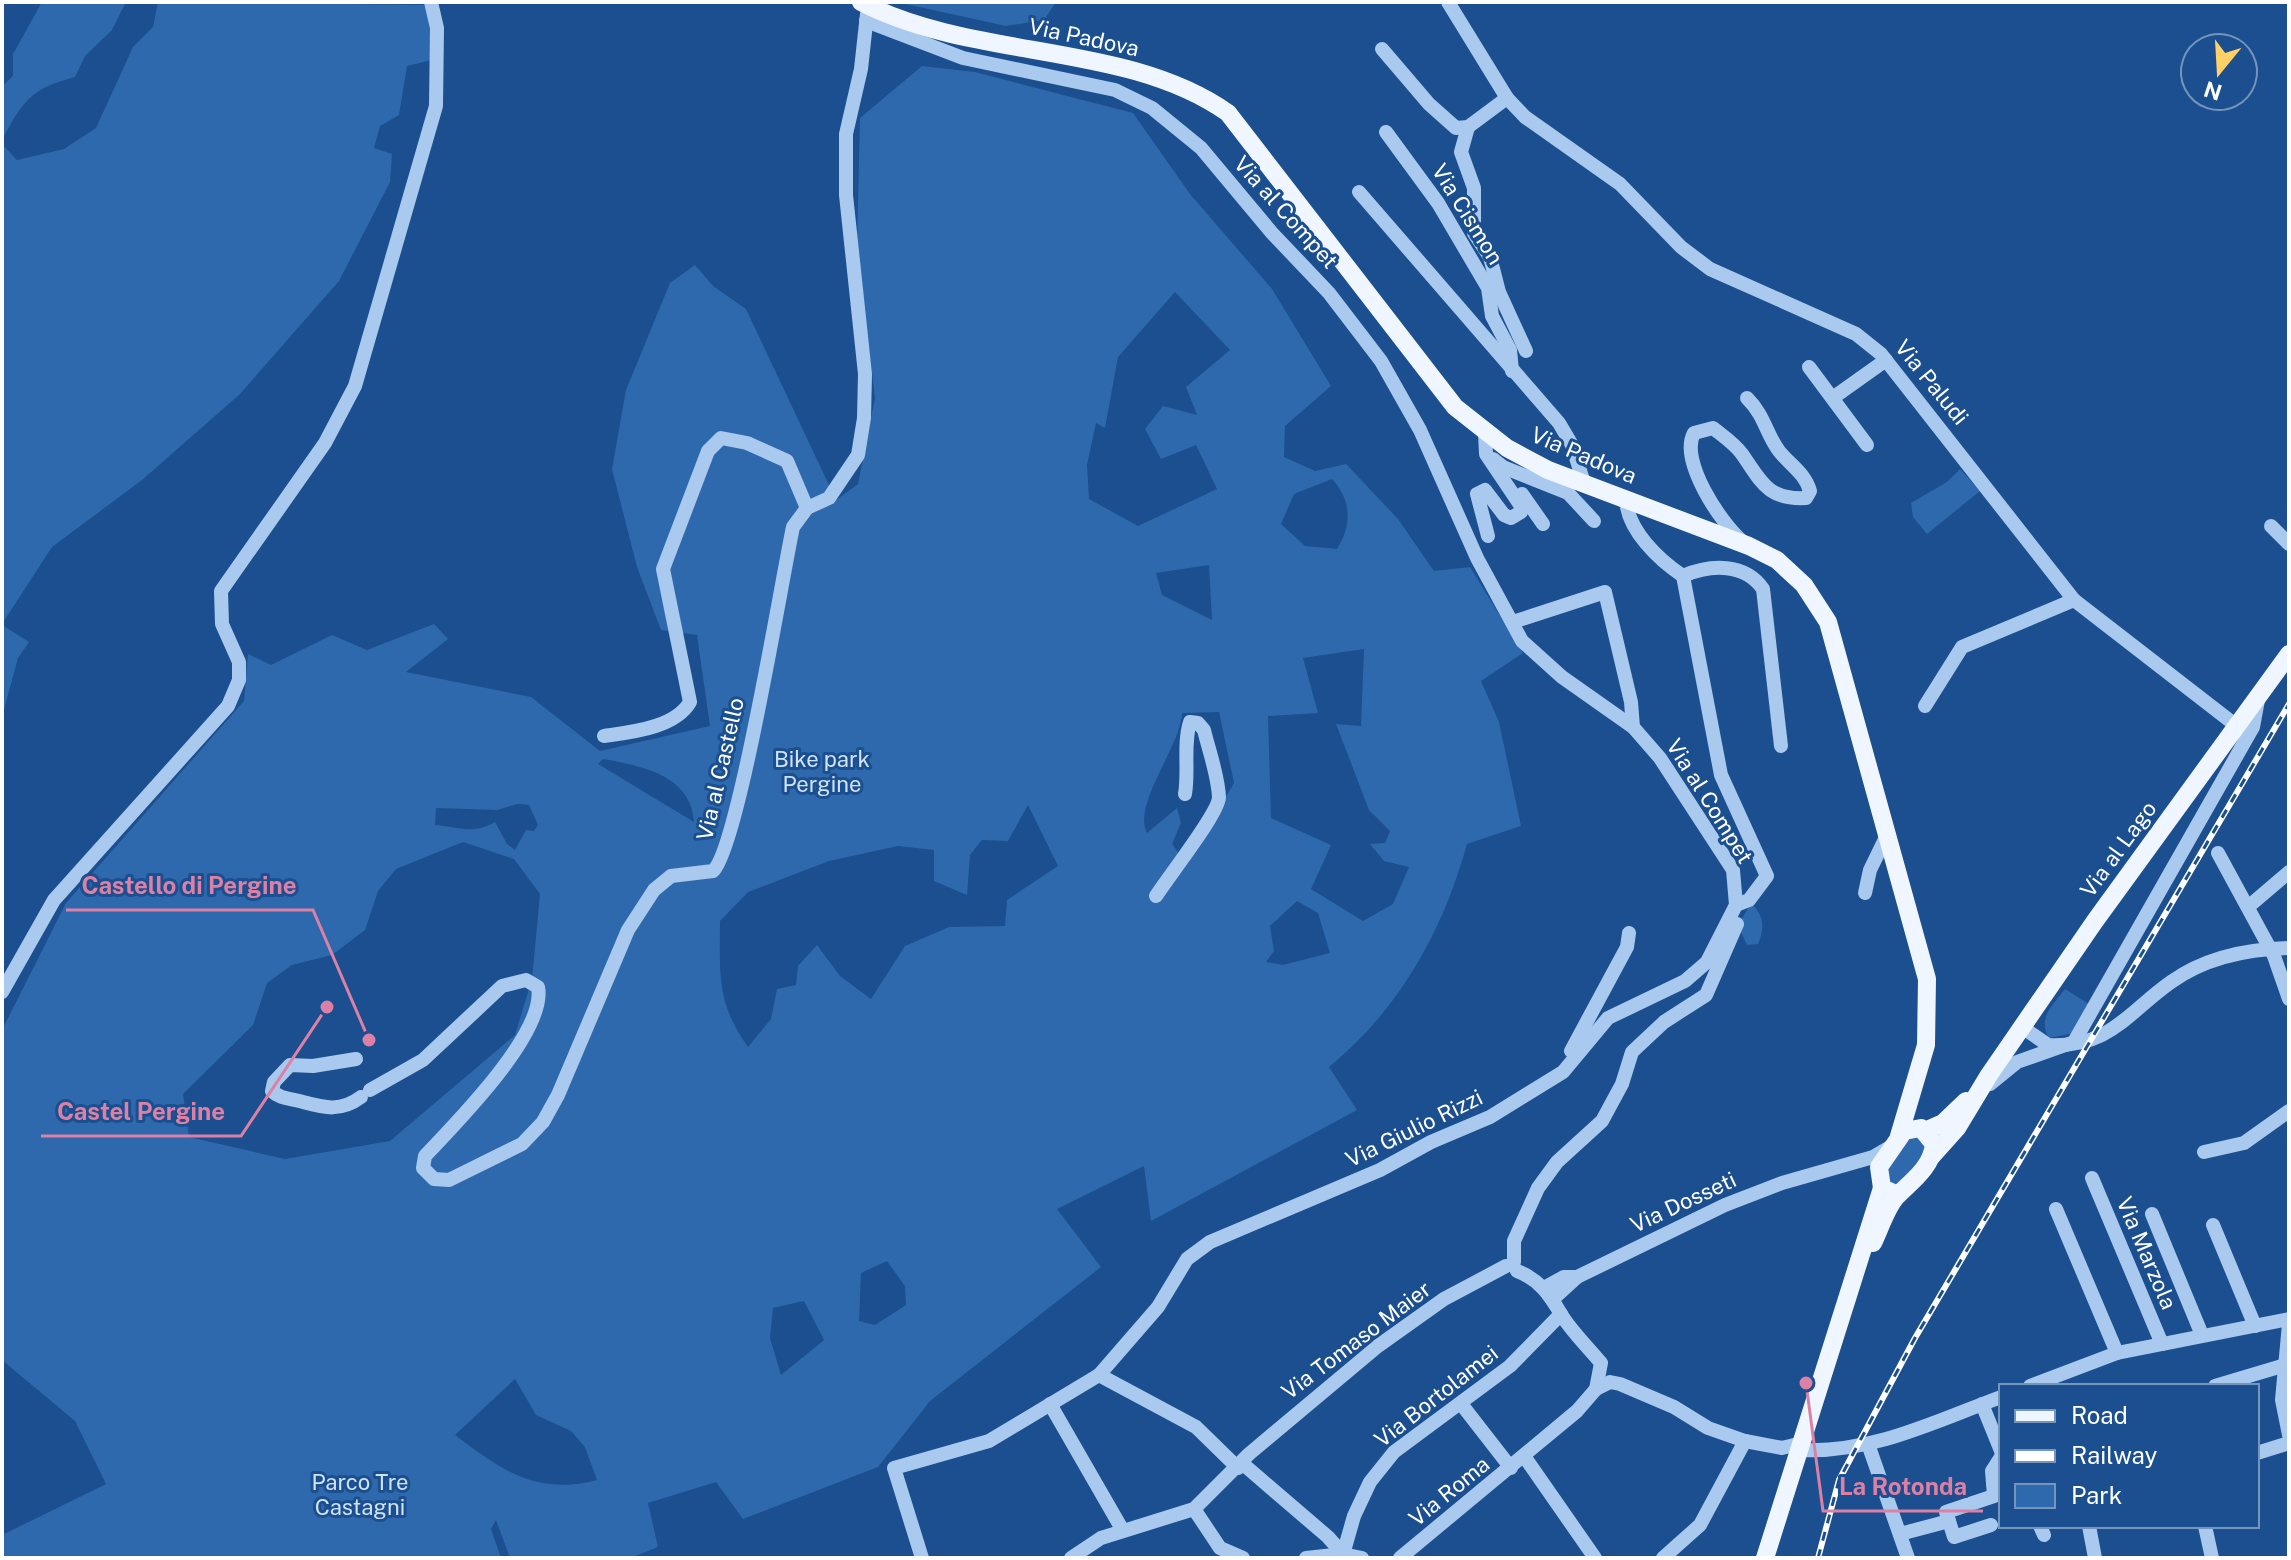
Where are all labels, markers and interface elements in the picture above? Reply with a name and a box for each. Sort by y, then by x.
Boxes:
street label: Via Padova [1026,13,1142,61]
north arrow [2179,32,2259,112]
text: N [2201,76,2225,106]
street label: Via al Compet [1229,150,1343,274]
street label: Via Cismon [1427,159,1509,269]
street label: Via Paludi [1890,334,1974,430]
street label: Via Padova [1527,421,1641,489]
street label: Via al Castello [691,695,749,843]
street label: Via al Compet [1661,734,1759,868]
park label: Bike park Pergine [774,746,870,797]
street label: Via al Lago [2075,796,2161,902]
callout: Castello di Pergine [66,862,313,910]
text: Castello di Pergine [81,871,297,899]
street label: Via Giulio Rizzi [1341,1084,1487,1172]
callout: Castel Pergine [41,1088,241,1136]
text: Castel Pergine [57,1097,225,1125]
street label: Via Dosseti [1626,1166,1740,1238]
street label: Via Marzola [2112,1193,2182,1313]
street label: Via Tomaso Maier [1276,1276,1436,1404]
street label: Via Bortolamei [1369,1340,1503,1452]
legend [1999,1384,2259,1528]
text: Road [2071,1401,2128,1429]
text: Railway [2071,1441,2157,1469]
street label: Via Roma [1404,1451,1494,1531]
callout: La Rotonda [1823,1463,1983,1511]
park label: Parco Tre Castagni [311,1469,409,1520]
text: La Rotonda [1839,1472,1967,1500]
text: Park [2071,1481,2122,1509]

